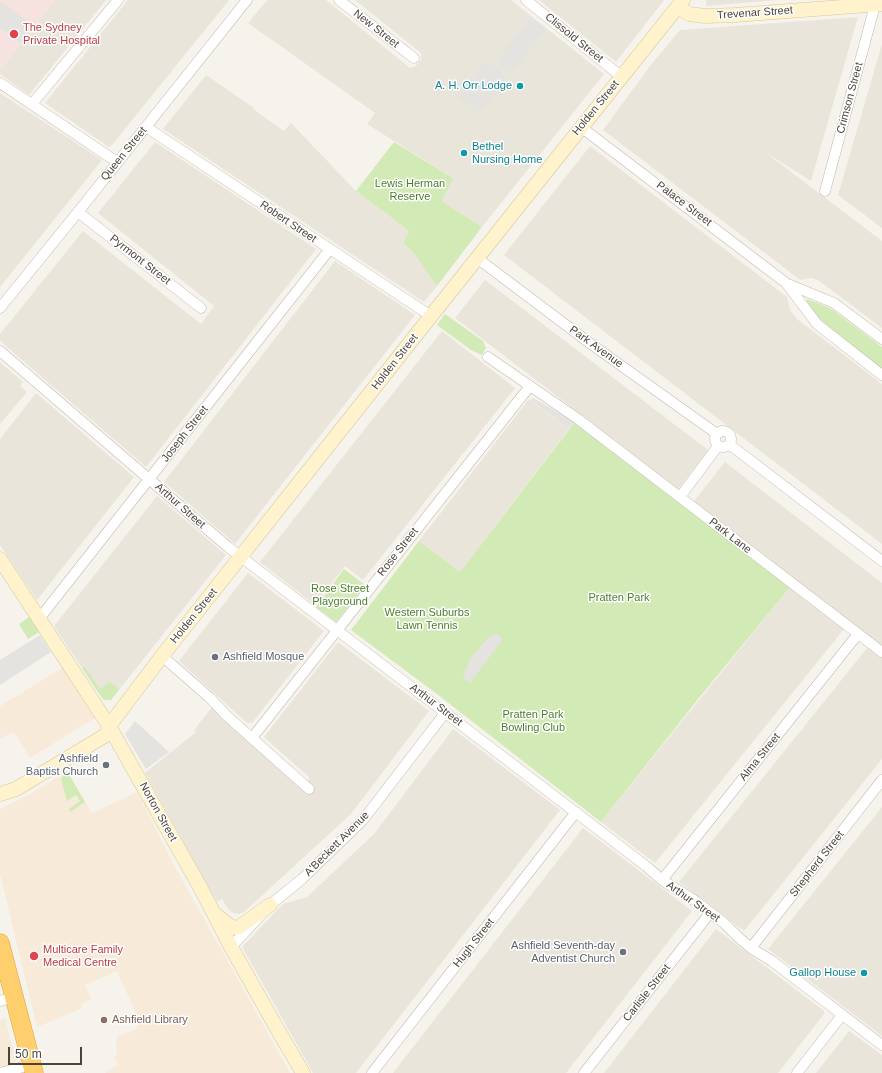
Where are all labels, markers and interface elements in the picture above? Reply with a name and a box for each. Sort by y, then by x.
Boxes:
street label: Trevenar Street [717,4,793,22]
street label: New Street [350,7,402,51]
street label: Clissold Street [542,11,606,65]
place label: The Sydney Private Hospital [23,21,100,47]
marker: The Sydney Private Hospital [8,28,20,40]
street label: Crimson Street [834,61,866,135]
street label: Holden Street [570,78,622,138]
place label: A. H. Orr Lodge [435,79,512,93]
marker: A. H. Orr Lodge [515,81,525,91]
street label: Queen Street [98,124,150,184]
place label: Bethel Nursing Home [472,140,542,166]
marker: Bethel Nursing Home [459,148,469,158]
park label: Lewis Herman Reserve [375,177,445,203]
street label: Palace Street [654,179,714,229]
street label: Robert Street [257,198,319,246]
street label: Pyrmont Street [107,232,173,288]
street label: Park Avenue [567,323,625,371]
street label: Holden Street [369,331,421,393]
street label: Joseph Street [159,403,211,465]
street label: Arthur Street [152,481,208,531]
street label: Park Lane [706,515,754,557]
street label: Rose Street [375,525,421,579]
park label: Rose Street Playground [311,582,369,608]
street label: Holden Street [168,586,220,646]
park label: Pratten Park [588,591,650,605]
park label: Western Suburbs Lawn Tennis [385,606,469,632]
place label: Ashfield Mosque [223,650,304,664]
marker: Ashfield Mosque [210,652,220,662]
street label: Arthur Street [407,681,465,729]
park label: Pratten Park Bowling Club [501,708,565,734]
street label: Alma Street [737,731,783,783]
place label: Ashfield Baptist Church [26,752,98,778]
marker: Ashfield Baptist Church [101,760,111,770]
street label: Norton Street [136,780,180,844]
street label: A'Beckett Avenue [302,809,372,879]
street label: Shepherd Street [787,828,847,900]
street label: Arthur Street [664,879,722,925]
street label: Hugh Street [451,916,497,970]
place label: Ashfield Seventh-day Adventist Church [511,939,615,965]
place label: Multicare Family Medical Centre [43,943,123,969]
marker: Ashfield Seventh-day Adventist Church [618,947,628,957]
marker: Multicare Family Medical Centre [28,950,40,962]
street label: Carlisle Street [621,962,673,1024]
place label: Gallop House [789,966,856,980]
marker: Gallop House [859,968,869,978]
place label: Ashfield Library [112,1013,188,1027]
marker: Ashfield Library [99,1015,109,1025]
scale bar [10,1039,84,1065]
text: 50 m [15,1047,42,1061]

